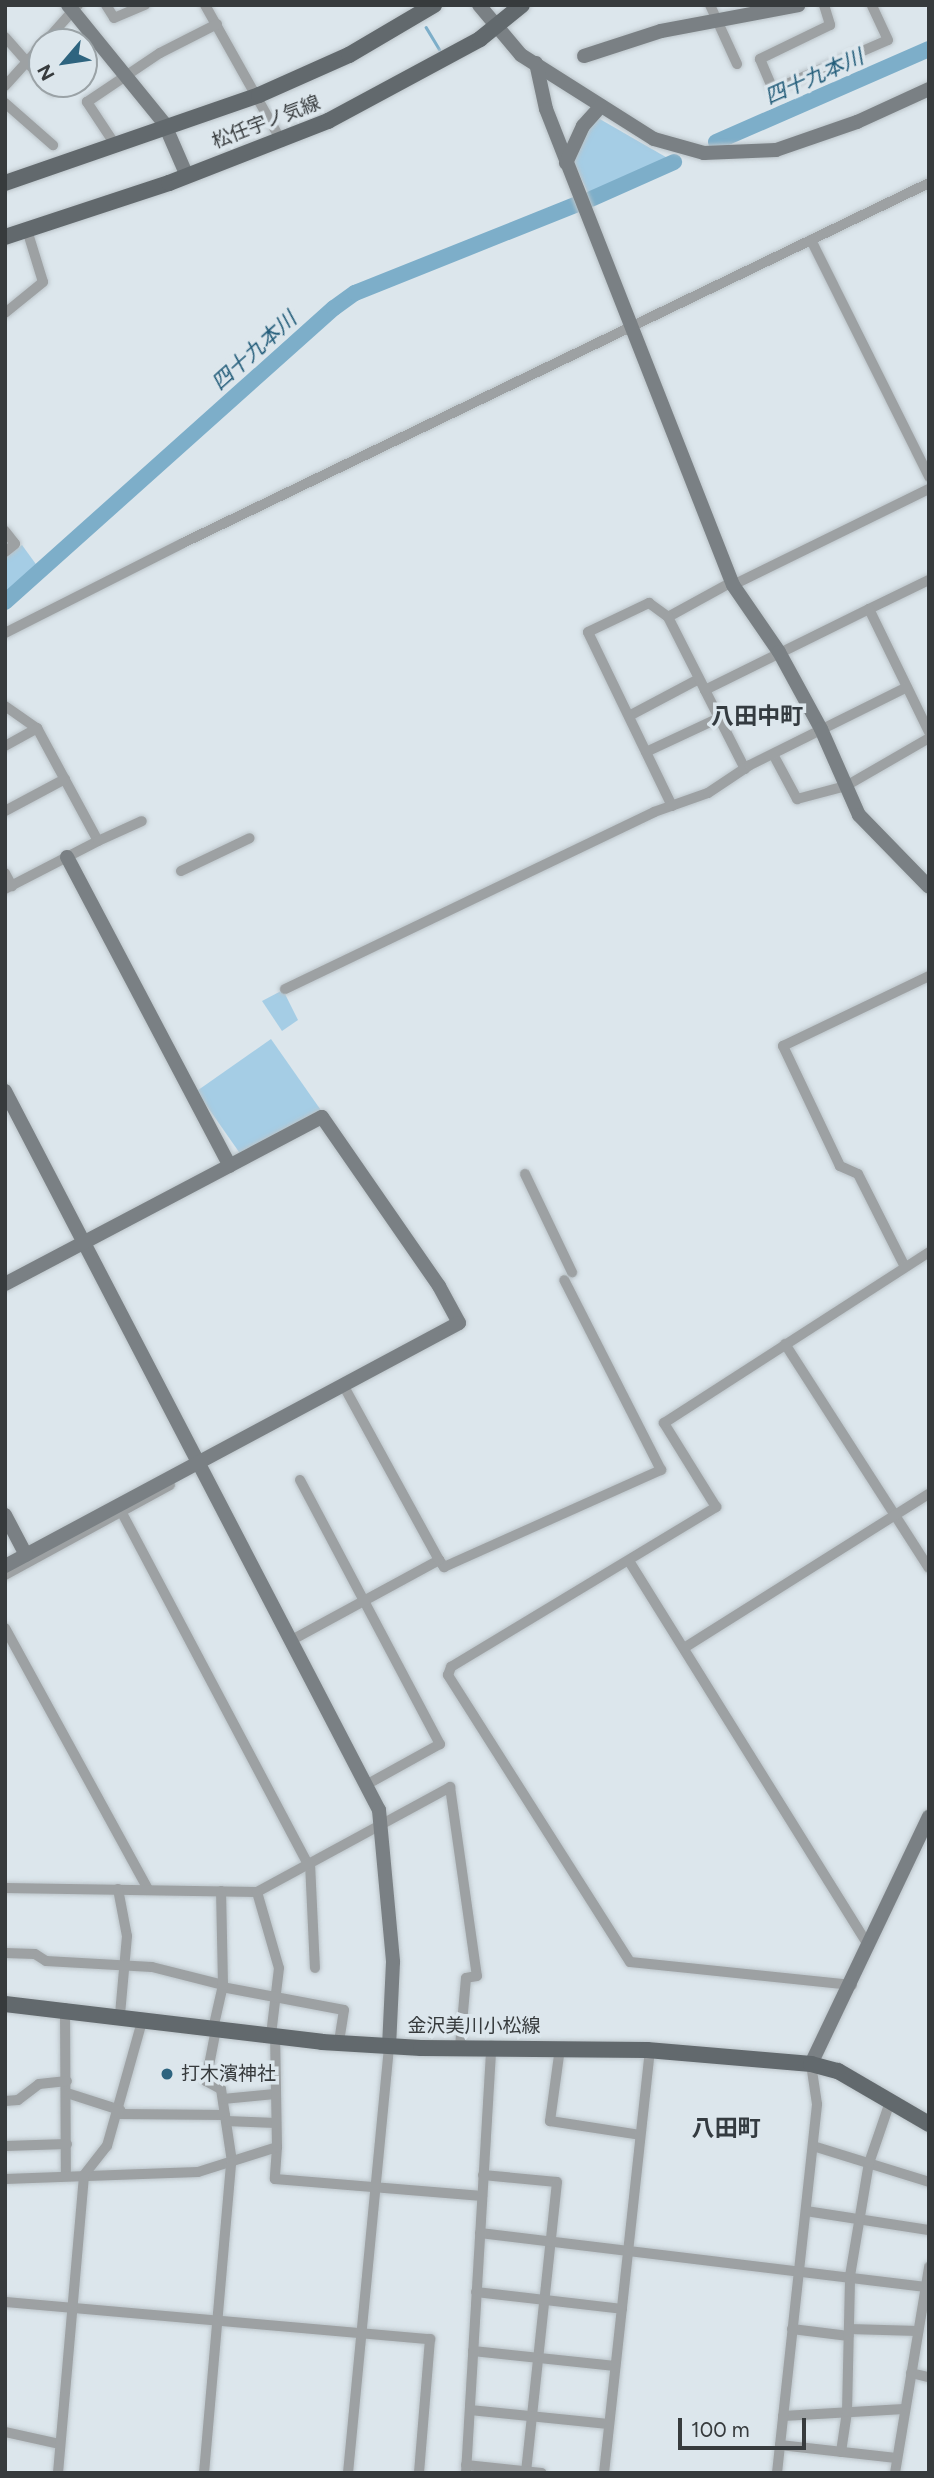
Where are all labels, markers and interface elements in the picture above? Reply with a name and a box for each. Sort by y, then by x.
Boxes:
north arrow [28,28,98,98]
water label: 四十九本川 [761,44,867,110]
text: N [32,60,60,84]
street label: 松任宇ノ気線 [209,91,323,153]
water label: 四十九本川 [207,307,301,395]
district label: 八田中町 [711,702,803,730]
street label: 金沢美川小松線 [408,2015,540,2037]
place label: 打木濱神社 [181,2063,276,2085]
marker: 打木濱神社 [159,2066,175,2082]
district label: 八田町 [692,2114,760,2142]
scale bar [682,2404,810,2448]
text: 100 m [691,2417,750,2442]

